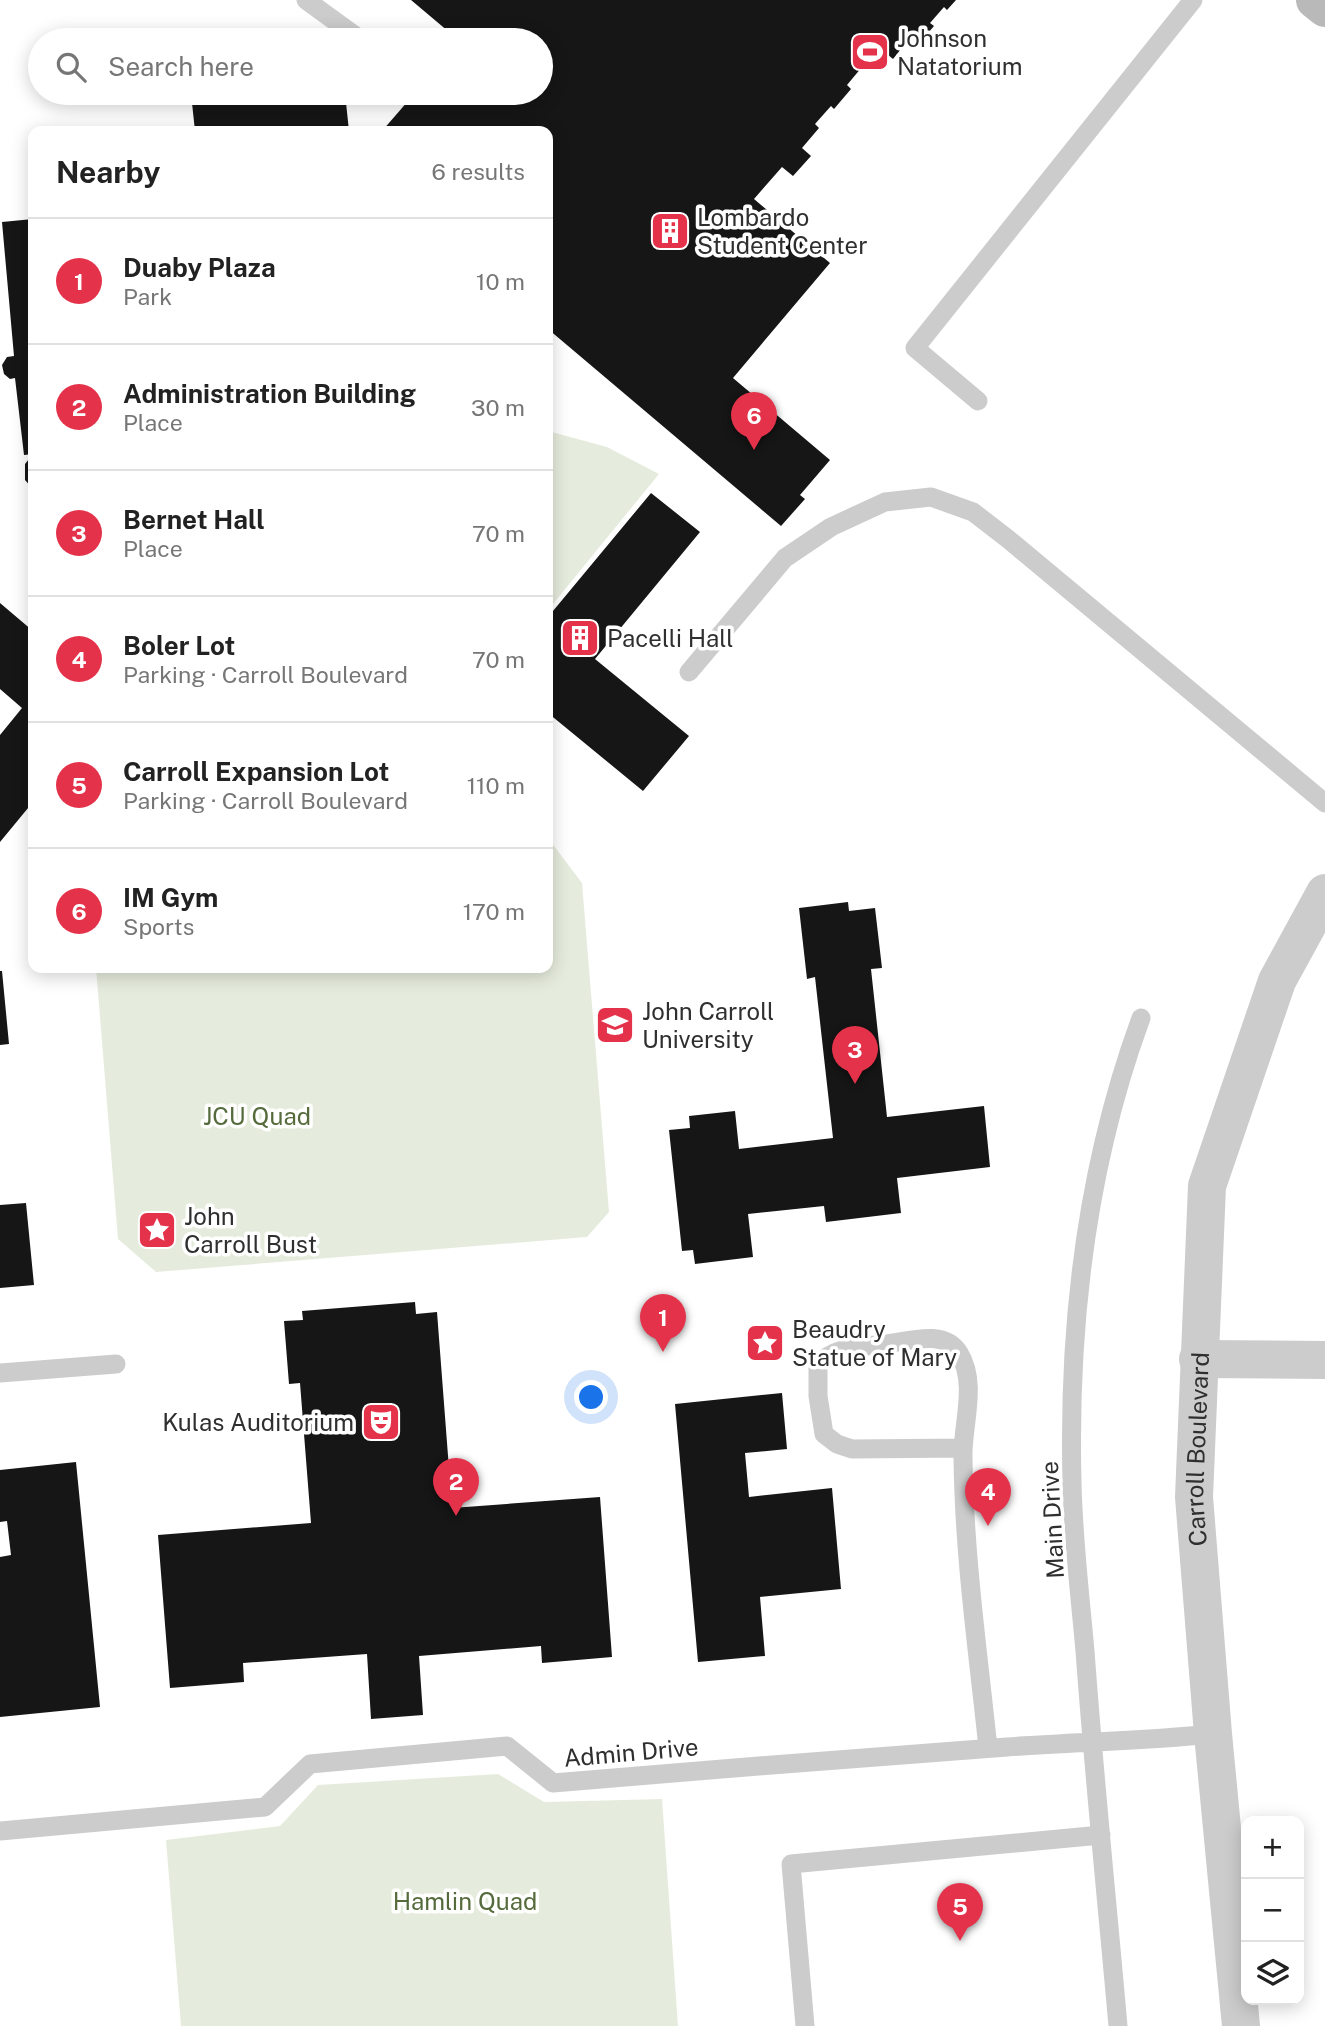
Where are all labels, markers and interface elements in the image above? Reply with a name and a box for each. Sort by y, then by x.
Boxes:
place label: Johnson Natatorium [897,24,1023,80]
search box [28,28,553,105]
sports icon: Johnson Natatorium [849,31,891,73]
icon: search [52,48,90,86]
text: Search here [108,51,254,82]
text: Nearby [56,154,160,190]
text: 6 results [432,158,525,185]
place label: Lombardo Student Center [697,203,868,259]
building icon: Lombardo Student Center [649,210,691,252]
text: Duaby Plaza [123,252,276,283]
text: 1 [74,268,84,295]
text: 10 m [476,268,525,295]
text: Park [123,283,172,310]
text: Administration Building [123,378,416,409]
pin: 6 [731,392,777,450]
text: 2 [72,394,86,421]
text: 30 m [471,394,525,421]
text: Place [123,409,183,436]
text: Bernet Hall [123,504,265,535]
text: 3 [71,520,87,547]
text: 70 m [472,520,525,547]
text: Place [123,535,183,562]
building icon: Pacelli Hall [559,617,601,659]
place label: Pacelli Hall [607,624,733,652]
text: Boler Lot [123,630,235,661]
text: 4 [71,646,87,673]
text: 70 m [472,646,525,673]
text: Parking · Carroll Boulevard [123,661,408,688]
text: Carroll Expansion Lot [123,756,389,787]
text: 5 [71,772,87,799]
text: 110 m [467,772,525,799]
text: Parking · Carroll Boulevard [123,787,408,814]
text: IM Gym [123,882,218,913]
text: 6 [71,898,87,925]
text: 170 m [463,898,525,925]
text: Sports [123,913,194,940]
place label: John Carroll University [642,997,774,1053]
school or university icon: John Carroll University [594,1004,636,1046]
pin: 3 [832,1026,878,1084]
park label: JCU Quad [203,1102,311,1130]
place label: John Carroll Bust [184,1202,317,1258]
place icon: John Carroll Bust [136,1209,178,1251]
pin: 1 [640,1294,686,1352]
place label: Beaudry Statue of Mary [792,1315,957,1371]
place icon: Beaudry Statue of Mary [744,1322,786,1364]
street label: Carroll Boulevard [1180,1351,1214,1547]
your location [574,1380,608,1414]
theatre icon: Kulas Auditorium [360,1401,402,1443]
place label: Kulas Auditorium [162,1408,354,1436]
pin: 2 [433,1458,479,1516]
street label: Main Drive [1035,1461,1069,1579]
pin: 4 [965,1468,1011,1526]
street label: Admin Drive [562,1732,700,1772]
map controls [1241,1816,1304,2005]
button: + [1241,1816,1304,1879]
button: − [1241,1879,1304,1942]
pin: 5 [937,1883,983,1941]
park label: Hamlin Quad [393,1887,537,1915]
button: layers [1241,1942,1304,2005]

